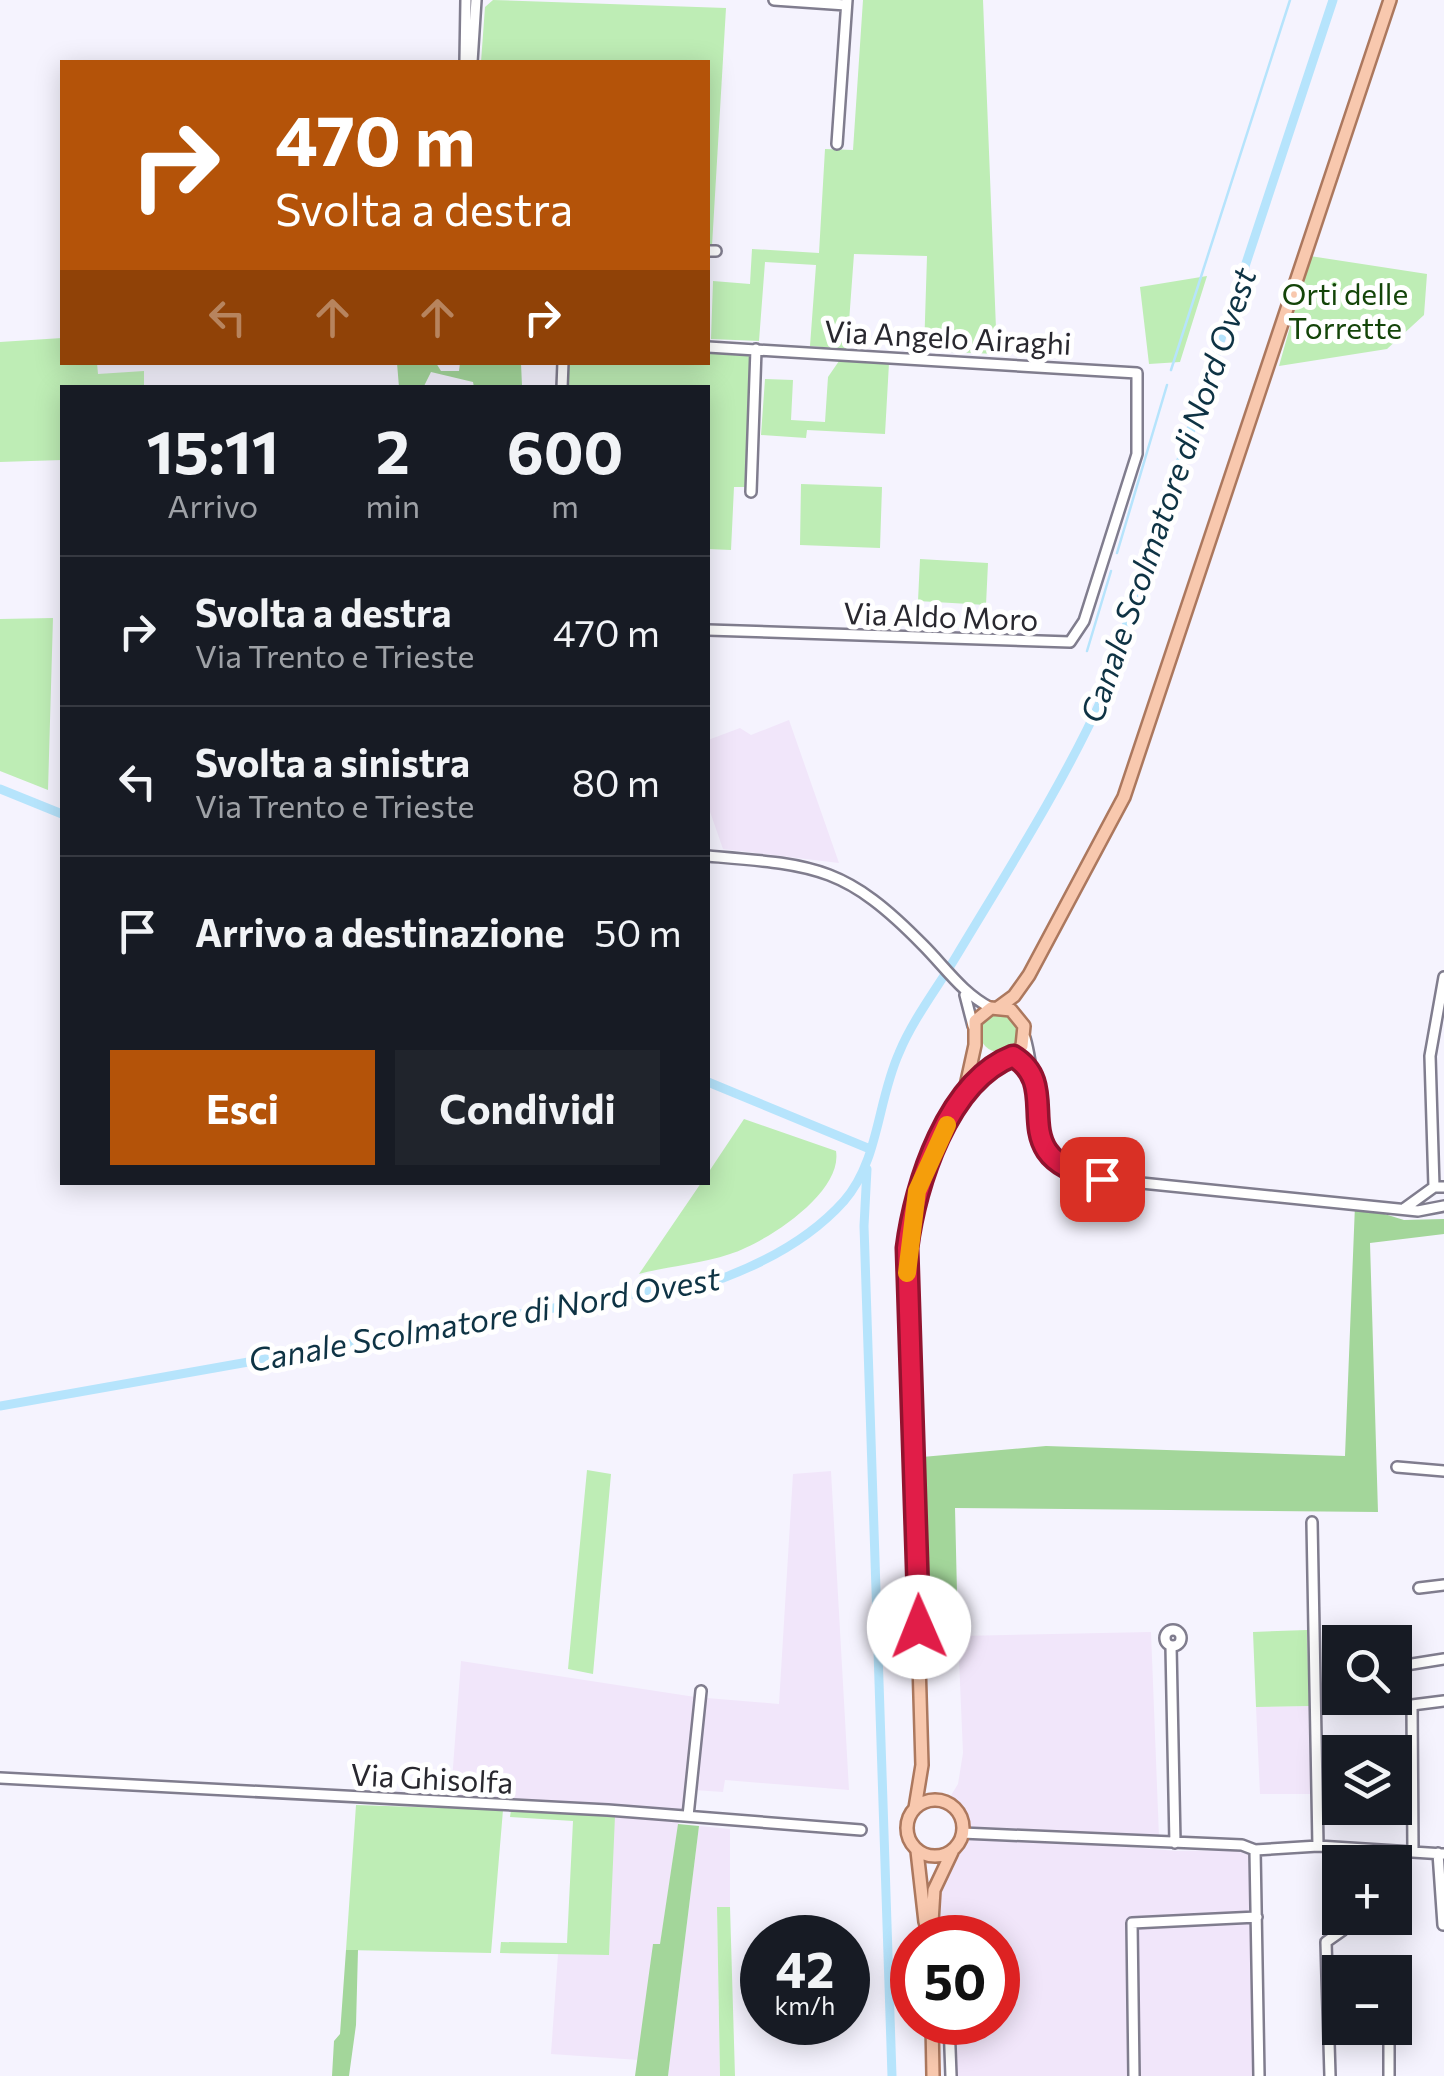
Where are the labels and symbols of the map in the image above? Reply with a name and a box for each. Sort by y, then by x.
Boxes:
water label: Canale Scolmatore di Nord Ovest [1070,262,1264,728]
park label: Orti delle Torrette [1282,274,1408,345]
street label: Via Angelo Airaghi [823,311,1073,361]
street label: Via Aldo Moro [843,593,1039,637]
pin [1060,1137,1145,1222]
water label: Canale Scolmatore di Nord Ovest [245,1257,724,1379]
position arrow [867,1575,971,1679]
street label: Via Ghisolfa [350,1754,514,1800]
speed limit sign: 50 [890,1915,1020,2045]

